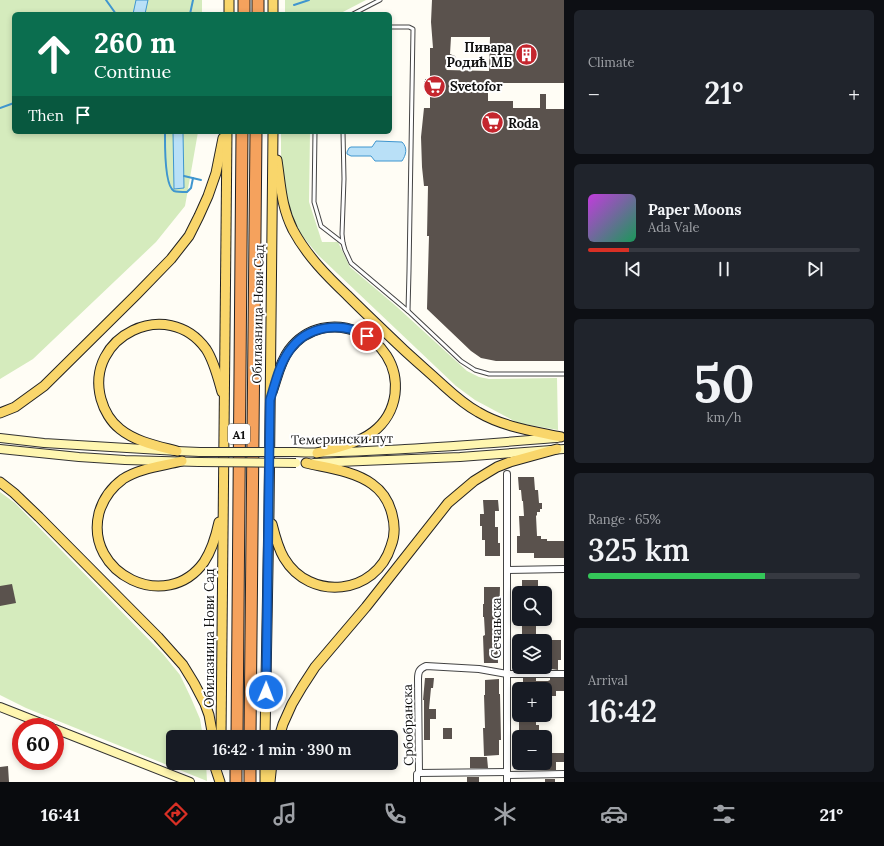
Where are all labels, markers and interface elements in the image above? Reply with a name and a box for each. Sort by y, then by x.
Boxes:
text: 260 m [94,25,176,61]
icon: ahead [28,28,80,80]
place label: Пивара Родић МБ [446,39,512,71]
building icon: Пивара Родић МБ [514,41,540,67]
text: Climate [588,54,635,71]
text: Continue [94,60,171,83]
supermarket icon: Svetofor [421,73,447,99]
text: 21° [704,74,744,112]
place label: Svetofor [450,78,503,95]
text: − [588,80,600,108]
text: + [848,80,860,108]
icon: arrive [72,104,94,126]
text: Then [28,106,64,125]
supermarket icon: Roda [480,110,506,136]
place label: Roda [508,115,539,132]
text: Paper Moons [648,200,742,219]
text: Ada Vale [648,219,700,236]
street label: Обилазница Нови Сад [248,244,268,384]
icon: previous [622,258,644,280]
icon: pause [713,258,735,280]
icon: next [804,258,826,280]
pin [350,319,384,353]
icon: arrive [356,325,378,347]
text: 50 [693,350,755,416]
text: km/h [706,409,742,426]
road number: A1 [228,424,250,444]
street label: Темерински пут [291,430,394,448]
text: Range · 65% [588,511,661,528]
text: 325 km [588,531,690,569]
street label: Обилазница Нови Сад [201,568,218,708]
map controls [512,586,552,770]
button: search [512,586,552,626]
street label: Сечањска [488,597,505,659]
button: layers [512,634,552,674]
position arrow [245,671,287,713]
text: Arrival [588,672,628,689]
button: + [512,682,552,722]
street label: Србобранска [399,684,417,766]
text: 16:42 [588,692,657,730]
speed limit sign: 60 [12,718,64,770]
button: − [512,730,552,770]
text: 16:42 · 1 min · 390 m [213,740,351,759]
icon: directions [162,800,190,828]
icon: music [271,800,299,828]
icon: phone [381,800,409,828]
icon: climate [491,800,519,828]
icon: car [600,800,628,828]
icon: filters [710,800,738,828]
text: 16:41 [41,803,80,826]
text: 21° [819,803,843,826]

